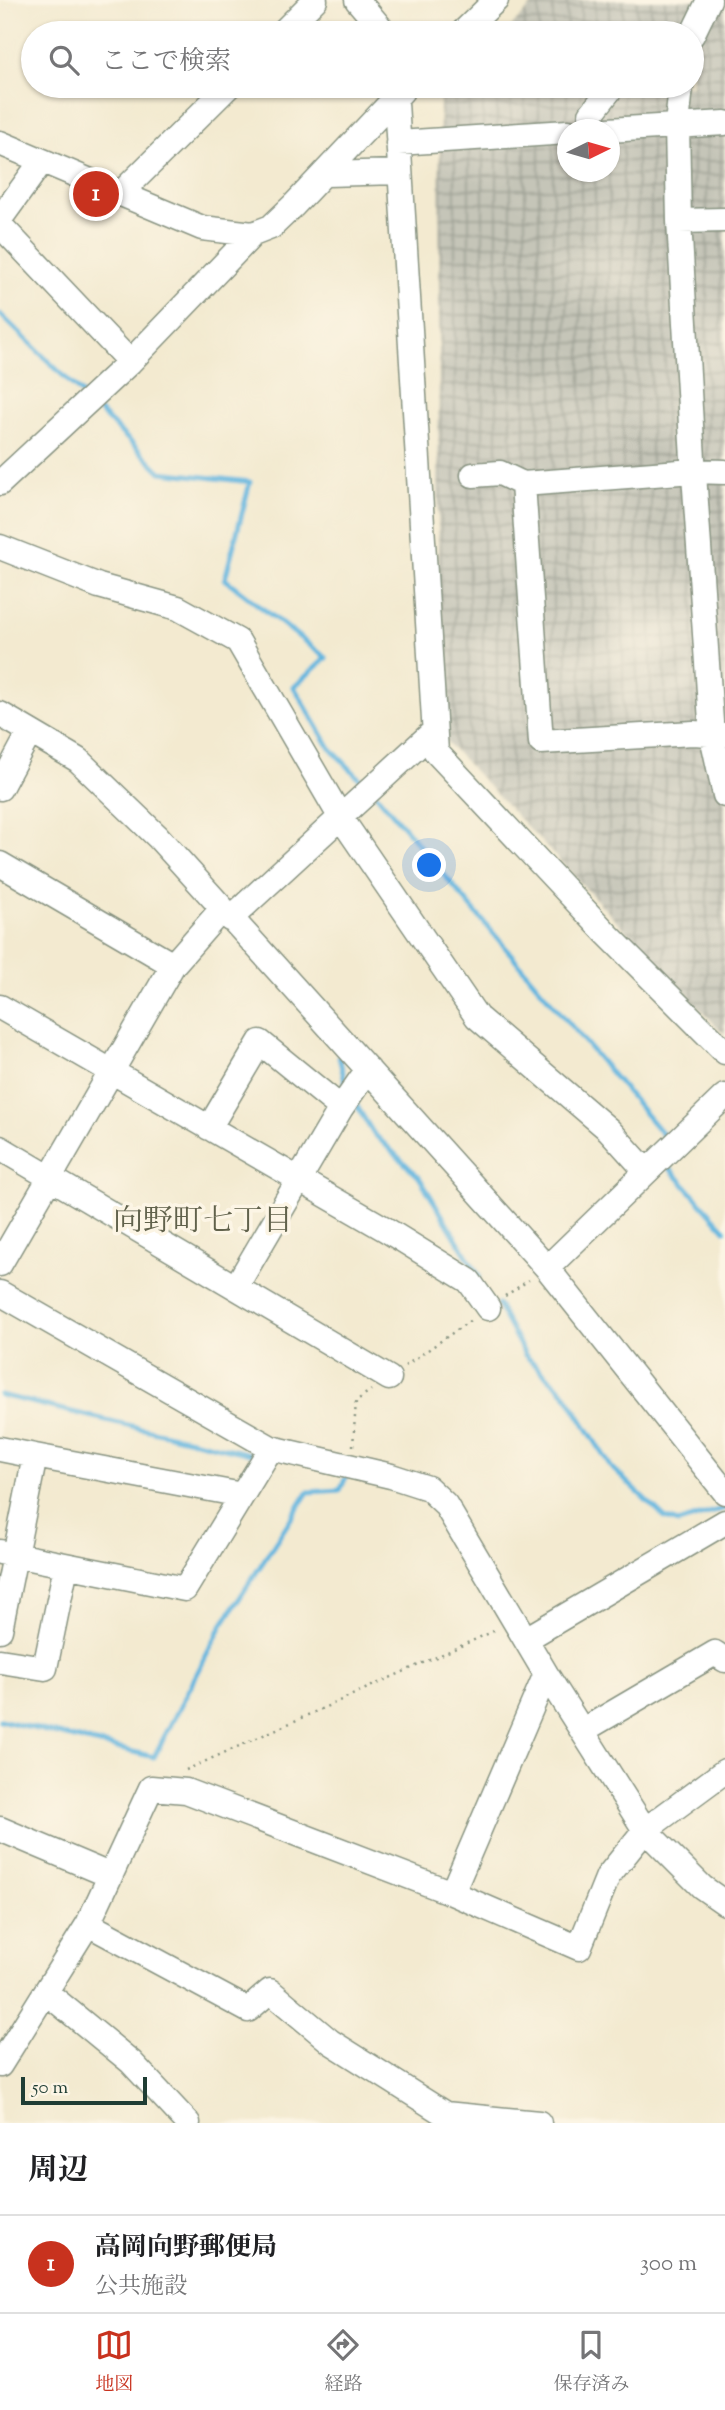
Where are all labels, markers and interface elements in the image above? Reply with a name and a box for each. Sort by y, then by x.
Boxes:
search box [21,21,704,98]
icon: search [45,41,83,79]
text: ここで検索 [101,44,231,81]
north arrow [557,119,620,182]
pin: 1 [73,168,119,220]
your location [412,848,446,882]
district label: 向野町七丁目 [113,1201,293,1244]
scale bar [21,2074,147,2106]
text: 50 m [32,2075,68,2102]
text: 周辺 [28,2150,88,2193]
text: 高岡向野郵便局 [95,2230,277,2267]
text: 1 [47,2248,55,2281]
text: 300 m [640,2248,697,2281]
text: 公共施設 [95,2271,187,2304]
tab: 地図 [95,2326,134,2399]
tab: 経路 [324,2326,363,2399]
tab: 保存済み [553,2326,630,2399]

